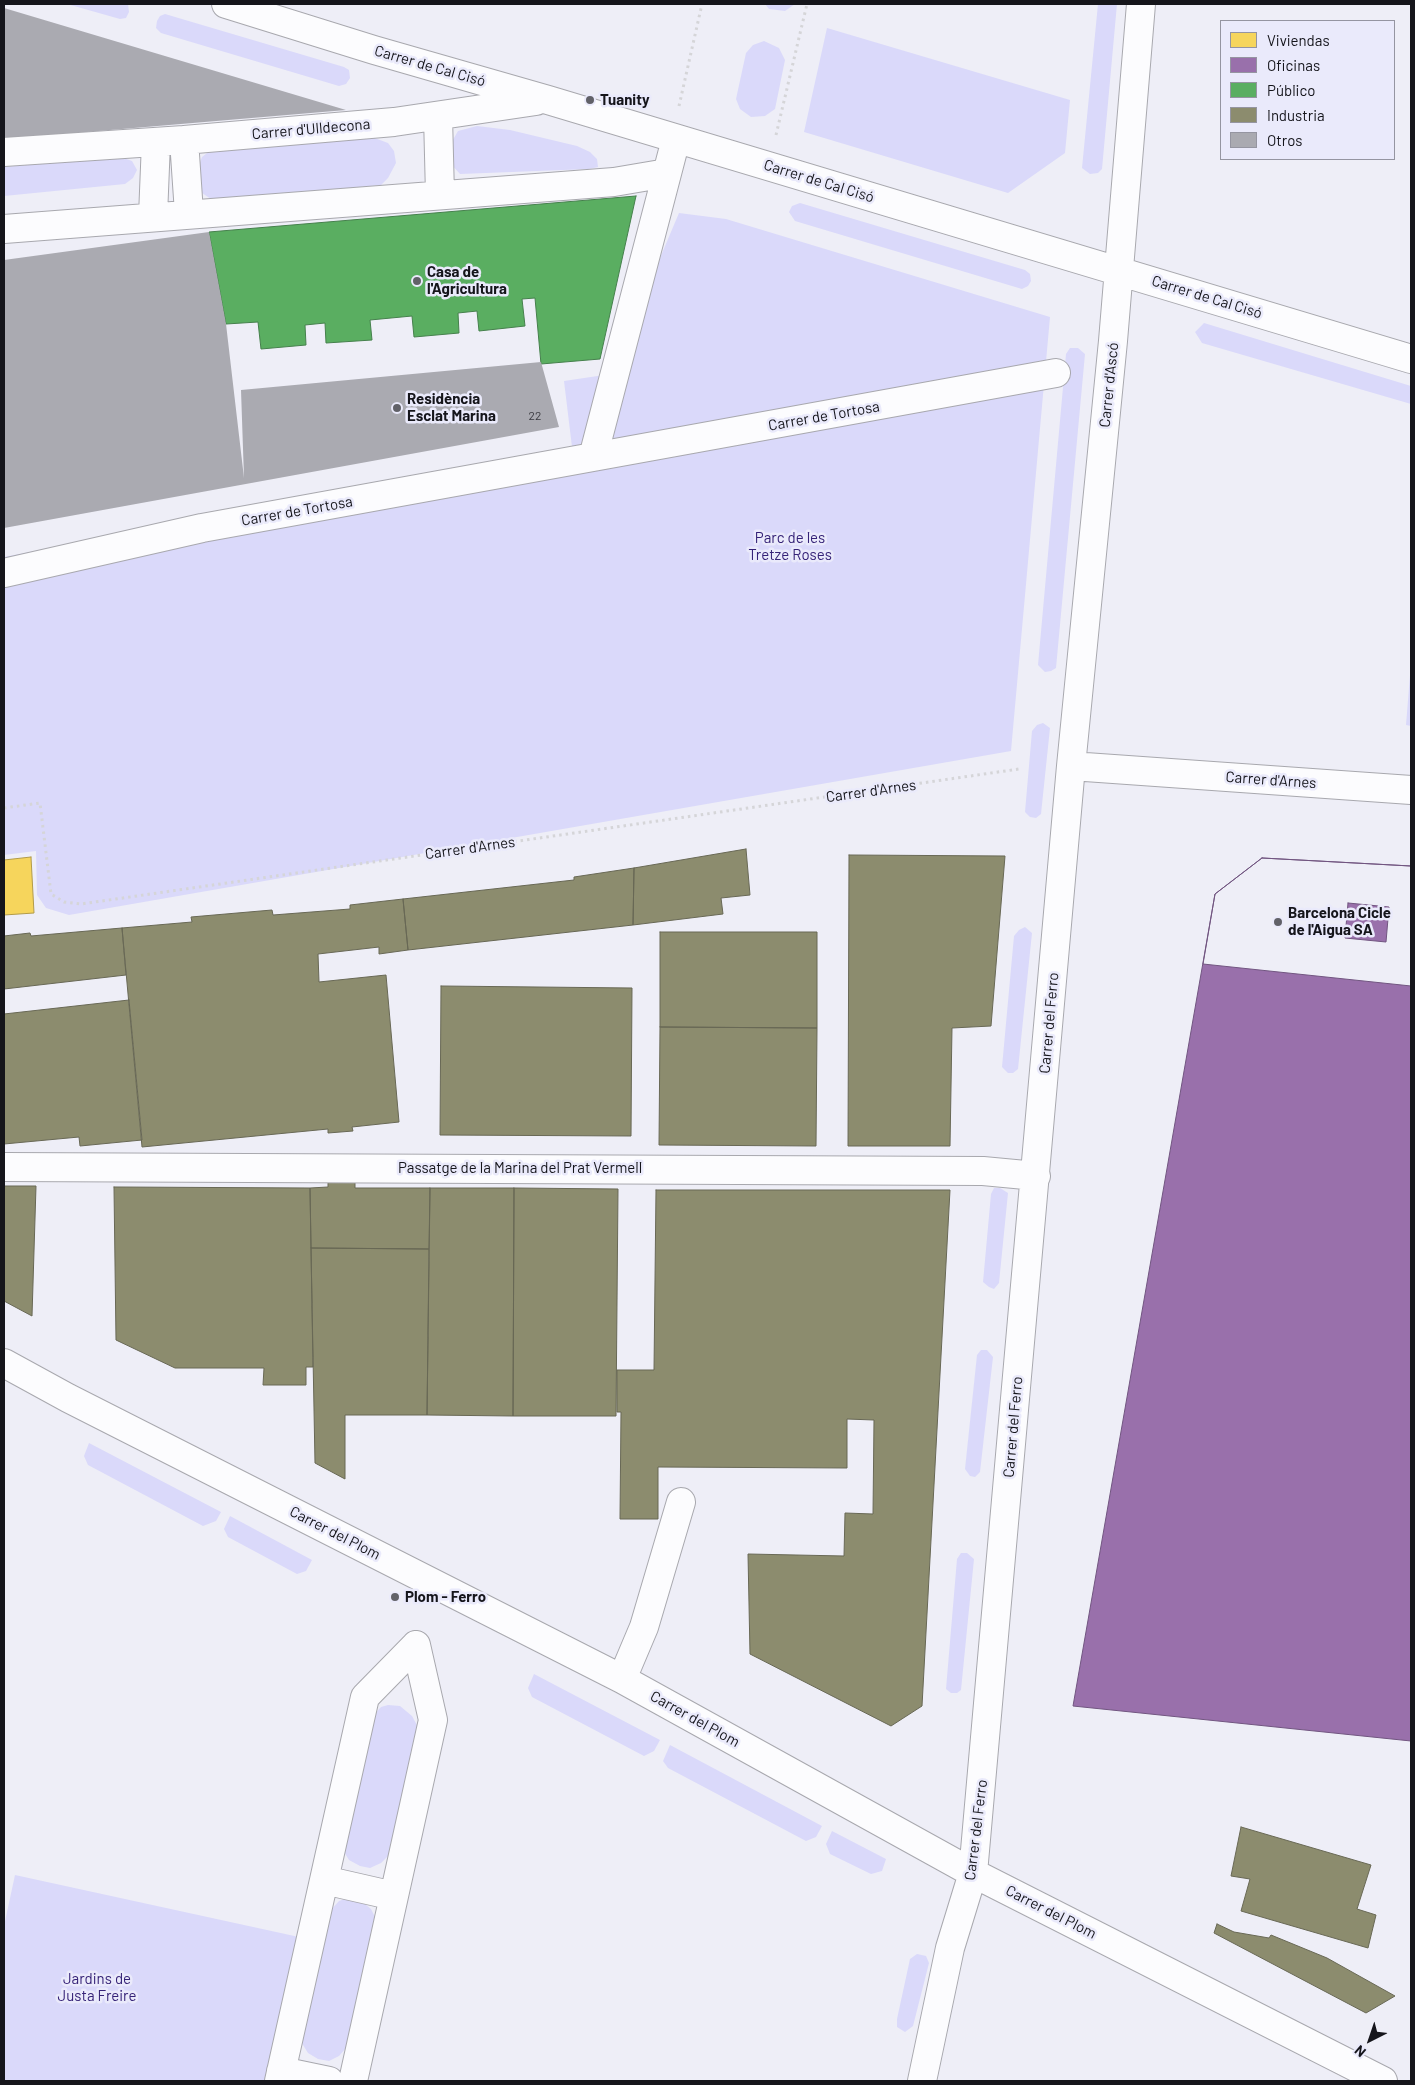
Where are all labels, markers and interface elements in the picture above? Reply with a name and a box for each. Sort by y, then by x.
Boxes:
legend [1220,20,1395,160]
text: Viviendas [1267,31,1330,49]
street label: Carrer de Cal Cisó [373,42,487,90]
text: Oficinas [1267,56,1320,74]
text: Público [1267,81,1315,99]
place label: Tuanity [600,91,649,109]
marker: Tuanity [584,94,596,106]
text: Industria [1267,106,1325,124]
street label: Carrer d'Ulldecona [251,115,371,143]
text: Otros [1267,131,1303,149]
street label: Carrer de Cal Cisó [762,156,876,206]
place label: Casa de l'Agricultura [427,263,507,298]
street label: Carrer de Cal Cisó [1150,272,1264,322]
marker: Casa de l'Agricultura [411,275,423,287]
street label: Carrer d'Ascó [1096,342,1122,428]
place label: Residència Esclat Marina [407,390,496,425]
street label: Carrer de Tortosa [767,397,881,435]
marker: Residència Esclat Marina [391,402,403,414]
house number: 22 [529,409,541,423]
street label: Carrer de Tortosa [240,492,354,530]
park label: Parc de les Tretze Roses [748,529,832,564]
street label: Carrer d'Arnes [1225,768,1317,792]
street label: Carrer d'Arnes [825,776,917,806]
street label: Carrer d'Arnes [424,833,516,863]
place label: Barcelona Cicle de l'Aigua SA [1288,904,1391,939]
marker: Barcelona Cicle de l'Aigua SA [1272,916,1284,928]
street label: Carrer del Ferro [1036,972,1062,1074]
street label: Passatge de la Marina del Prat Vermell [398,1159,642,1177]
street label: Carrer del Ferro [1000,1376,1026,1478]
street label: Carrer del Plom [287,1502,383,1564]
place label: Plom - Ferro [405,1588,486,1606]
marker: Plom - Ferro [389,1591,401,1603]
street label: Carrer del Plom [647,1687,743,1751]
street label: Carrer del Ferro [961,1779,991,1881]
street label: Carrer del Plom [1003,1881,1099,1943]
park label: Jardins de Justa Freire [58,1970,136,2005]
north arrow [1345,2015,1395,2065]
text: N [1351,2042,1369,2061]

